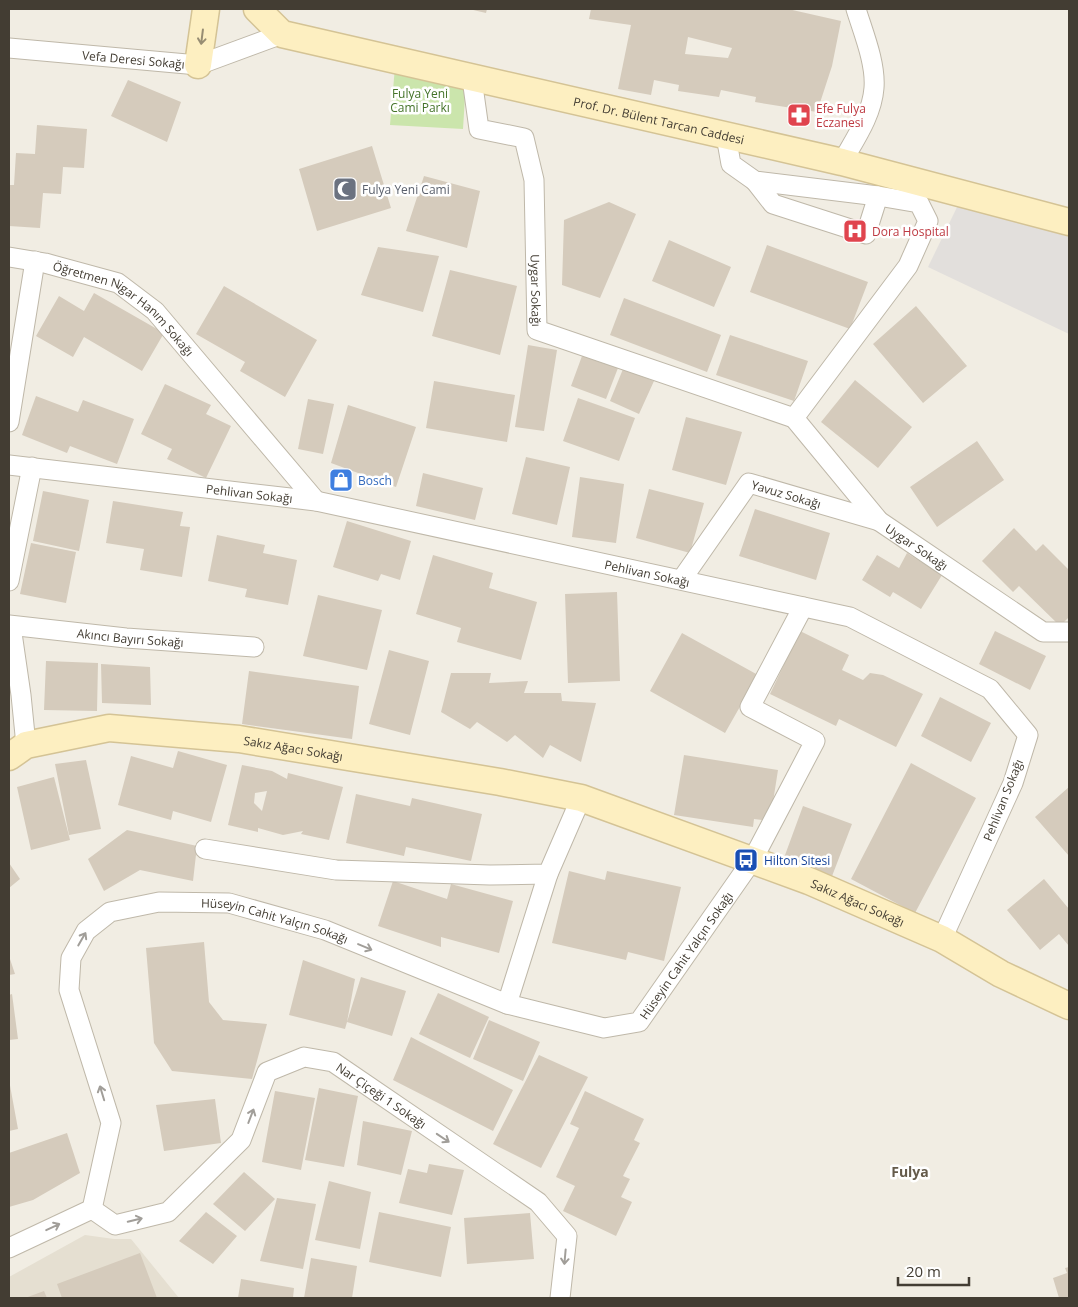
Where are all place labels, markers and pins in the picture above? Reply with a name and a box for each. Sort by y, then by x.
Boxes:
place label: Efe Fulya Eczanesi [816,100,866,131]
pharmacy icon: Efe Fulya Eczanesi [786,102,812,128]
mosque icon: Fulya Yeni Cami [332,176,358,202]
place label: Fulya Yeni Cami [362,181,450,198]
hospital icon: Dora Hospital [842,218,868,244]
place label: Dora Hospital [872,223,949,240]
shop icon: Bosch [328,467,354,493]
place label: Bosch [358,472,392,489]
bus stop icon: Hilton Sitesi [733,847,759,873]
place label: Hilton Sitesi [764,852,830,869]

